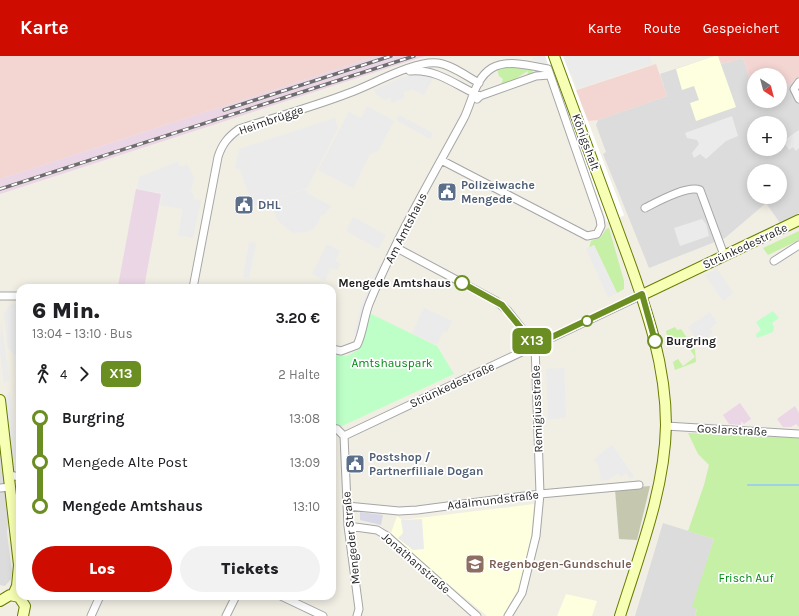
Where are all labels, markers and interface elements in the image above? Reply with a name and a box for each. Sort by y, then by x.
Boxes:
text: Karte [20,17,69,39]
text: Karte [588,20,622,37]
text: Route [644,20,681,37]
text: Gespeichert [703,20,779,37]
north arrow [747,68,787,108]
map controls [747,68,787,204]
street label: Heimbrügge [237,102,305,138]
street label: Königshalt [569,112,603,173]
button: + [747,116,787,156]
button: − [747,164,787,204]
place label: Polizeiwache Mengede [461,178,535,206]
public building icon: Polizeiwache Mengede [436,181,458,203]
street label: Am Amtshaus [382,190,430,266]
public building icon: DHL [233,194,255,216]
place label: DHL [258,198,281,212]
street label: Strünkedestraße [700,220,790,272]
marker: Mengede Amtshaus [454,275,470,291]
place label: Mengede Amtshaus [338,276,451,290]
text: 6 Min. [32,298,100,324]
text: 3.20 € [276,309,320,327]
unlabelled marker [581,315,593,327]
text: 13:04 – 13:10 · Bus [32,326,133,341]
line badge: X13 [509,328,555,354]
text: X13 [520,332,544,349]
marker: Burgring [647,333,663,349]
place label: Burgring [666,334,716,348]
park label: Amtshauspark [351,356,433,370]
street label: Strünkedestraße [407,359,497,411]
icon: walk [32,363,54,385]
icon: forward [73,363,95,385]
text: X13 [109,365,133,382]
street label: Remigiusstraße [528,365,546,453]
text: 4 [60,367,67,382]
text: 2 Halte [278,367,320,382]
text: Burgring [62,409,125,427]
text: 13:08 [289,411,320,426]
street label: Goslarstraße [697,421,767,439]
place label: Postshop / Partnerfiliale Dogan [369,450,484,478]
text: Mengede Alte Post [62,453,188,471]
public building icon: Postshop / Partnerfiliale Dogan [344,453,366,475]
text: 13:09 [290,455,320,470]
street label: Adalmundstraße [446,487,540,513]
street label: Mengeder Straße [339,491,363,585]
text: Mengede Amtshaus [62,497,203,515]
text: 13:10 [293,499,320,514]
street label: Jonathanstraße [379,529,453,597]
button: Los [32,546,172,592]
button: Tickets [180,546,320,592]
school or university icon: Regenbogen-Gundschule [464,553,486,575]
place label: Regenbogen-Gundschule [489,557,632,571]
park label: Frisch Auf [718,571,774,585]

